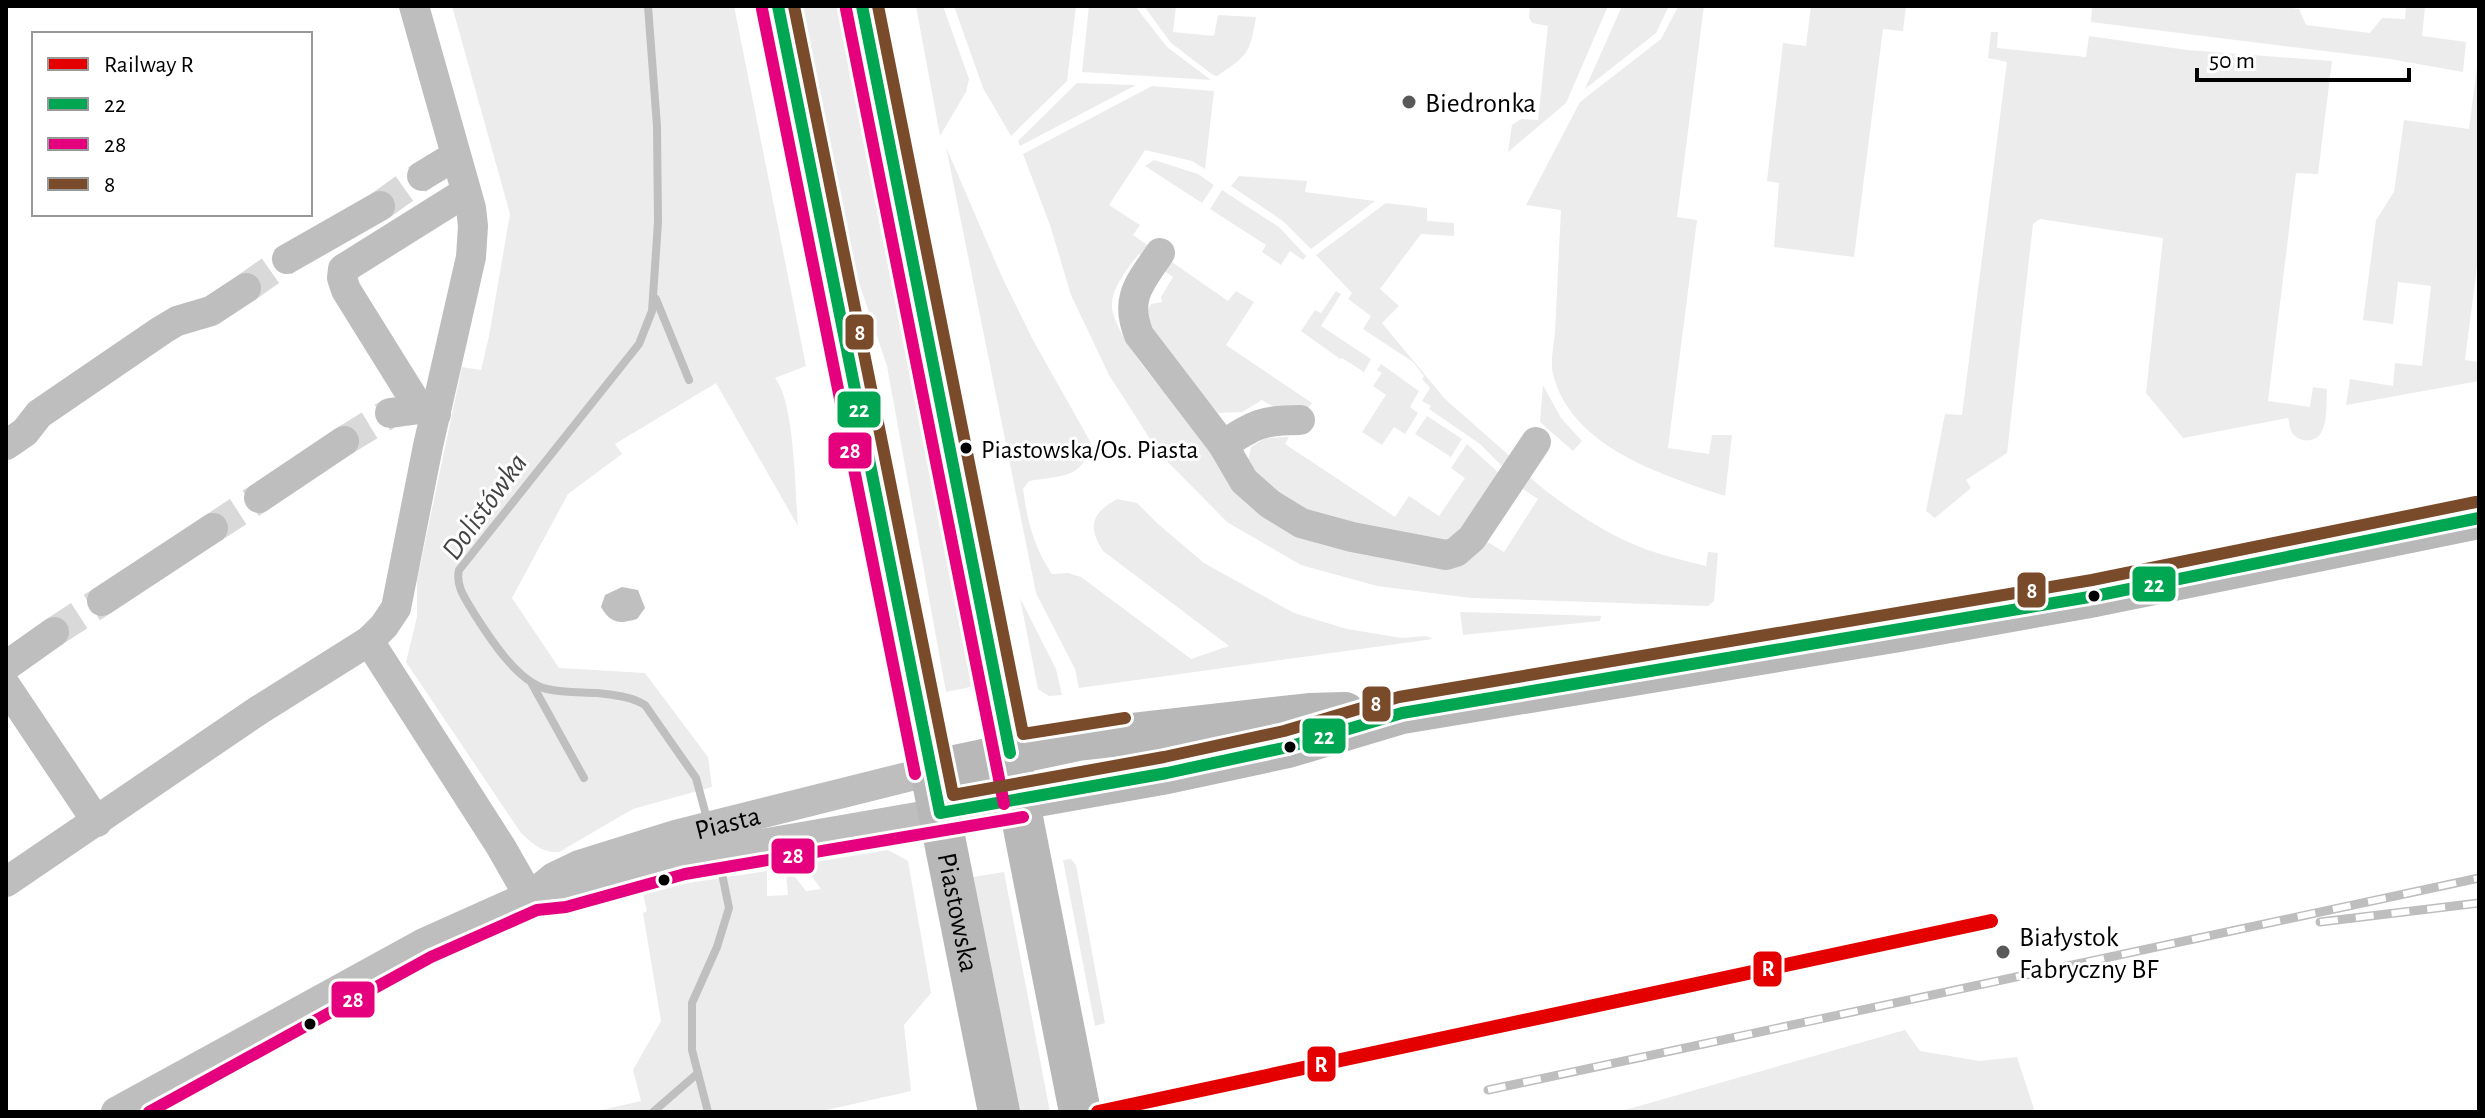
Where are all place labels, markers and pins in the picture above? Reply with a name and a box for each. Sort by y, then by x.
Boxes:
place label: Biedronka [1425,90,1536,118]
marker: Biedronka [1400,93,1418,111]
place label: Piastowska/Os. Piasta [981,437,1198,463]
marker: Piastowska/Os. Piasta [958,440,974,456]
unlabelled marker [2086,588,2102,604]
unlabelled marker [1282,739,1298,755]
unlabelled marker [656,872,672,888]
place label: Białystok Fabryczny BF [2019,924,2159,984]
marker: Białystok Fabryczny BF [1994,943,2012,961]
unlabelled marker [302,1016,318,1032]

